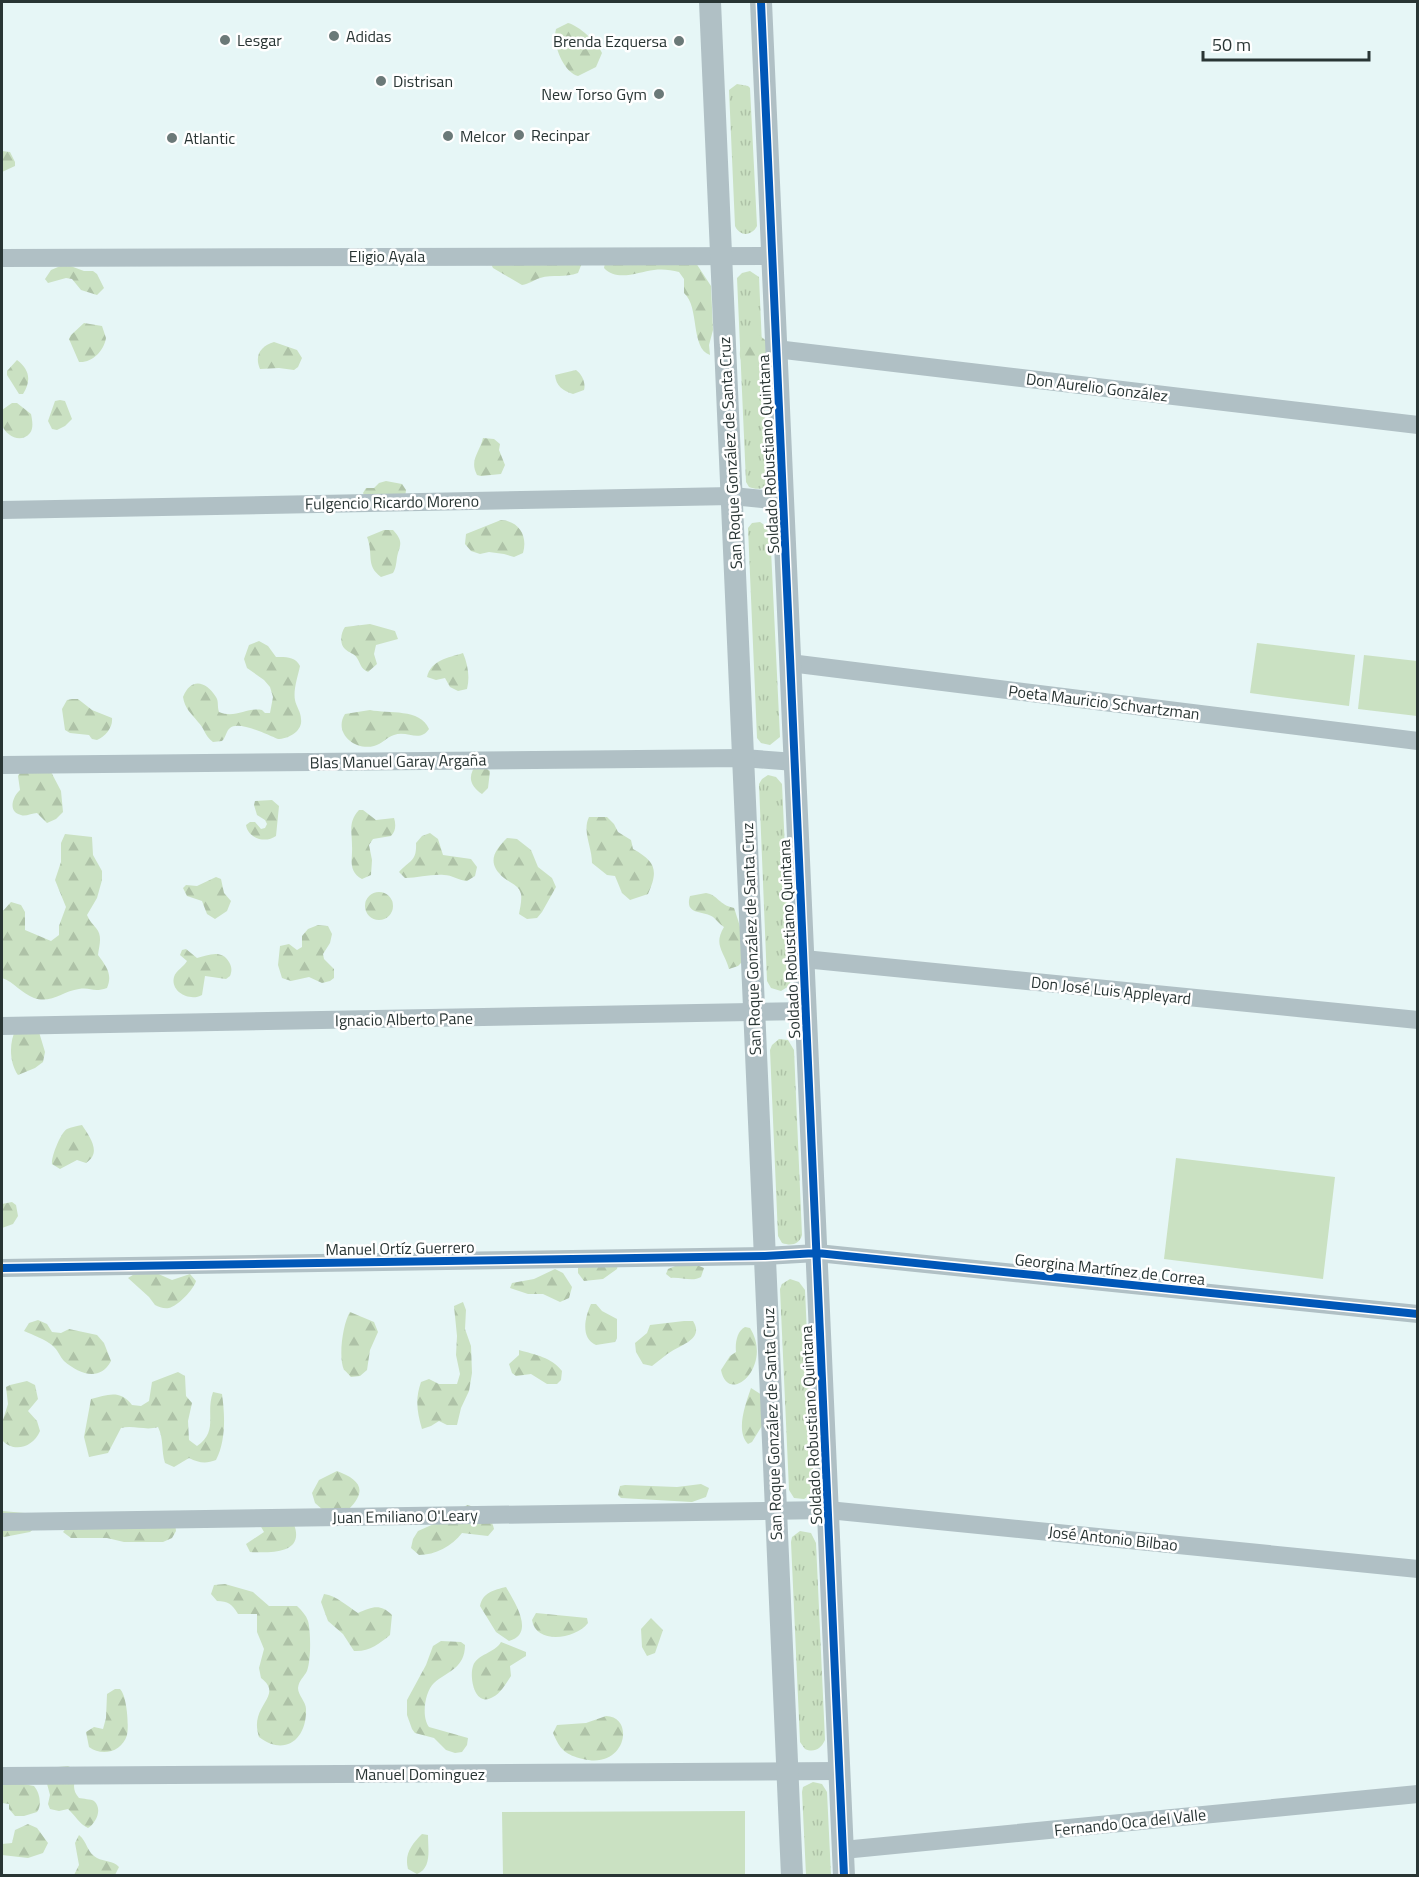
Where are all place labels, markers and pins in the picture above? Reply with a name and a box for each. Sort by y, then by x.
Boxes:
place label: Adidas [346,24,391,48]
place label: Lesgar [237,28,282,52]
marker: Adidas [327,29,341,43]
place label: Brenda Ezquersa [553,29,667,53]
marker: Lesgar [218,33,232,47]
marker: Brenda Ezquersa [672,34,686,48]
place label: Distrisan [393,69,453,93]
marker: Distrisan [374,74,388,88]
place label: New Torso Gym [541,82,647,106]
marker: New Torso Gym [652,87,666,101]
place label: Recinpar [531,123,590,147]
place label: Melcor [460,124,506,148]
place label: Atlantic [184,126,235,150]
marker: Recinpar [512,128,526,142]
marker: Melcor [441,129,455,143]
marker: Atlantic [165,131,179,145]

